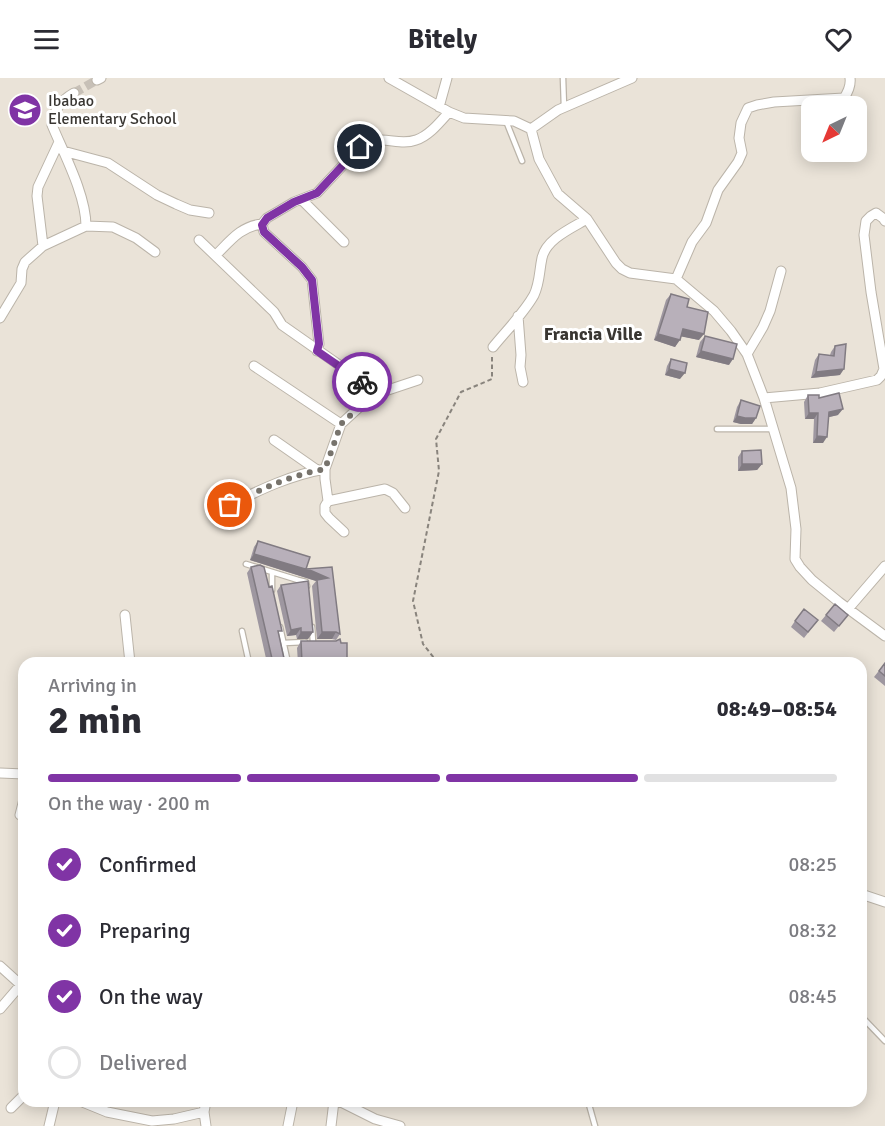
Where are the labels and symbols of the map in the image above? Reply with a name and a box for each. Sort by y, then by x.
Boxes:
place label: Ibabao Elementary School [48,91,177,129]
school or university icon: Ibabao Elementary School [7,92,43,128]
north arrow [801,96,867,162]
pin [334,121,385,172]
district label: Francia Ville [544,323,642,345]
courier [332,352,392,412]
pin [204,479,255,530]

